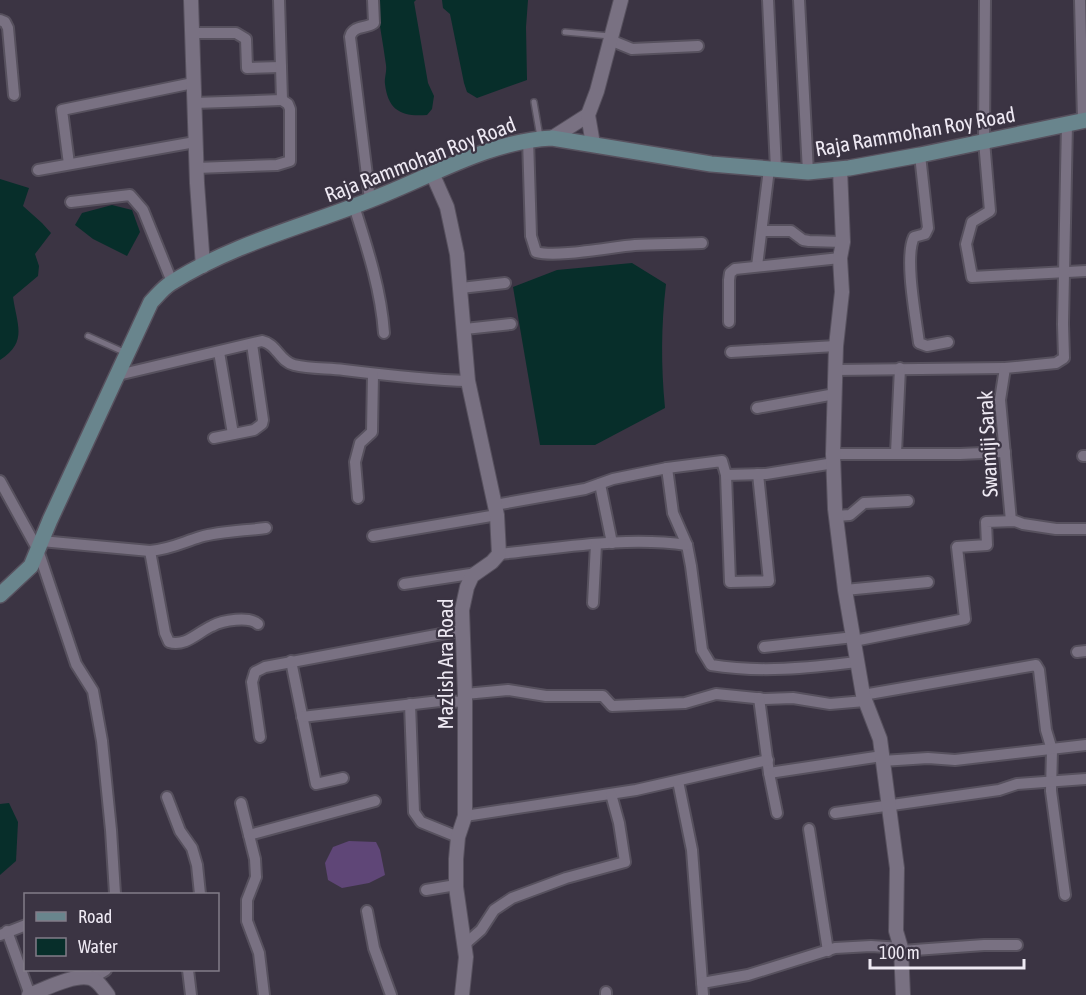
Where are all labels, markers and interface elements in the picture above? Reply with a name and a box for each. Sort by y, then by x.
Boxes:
street label: Raja Rammohan Roy Road [813,102,1017,160]
street label: Raja Rammohan Roy Road [321,111,519,207]
street label: Swamiji Sarak [972,390,1002,498]
street label: Mazlish Ara Road [433,598,457,730]
legend [24,893,219,971]
text: Road [78,906,112,927]
scale bar [870,932,1024,970]
text: Water [78,936,118,957]
text: 100 m [879,942,920,963]

